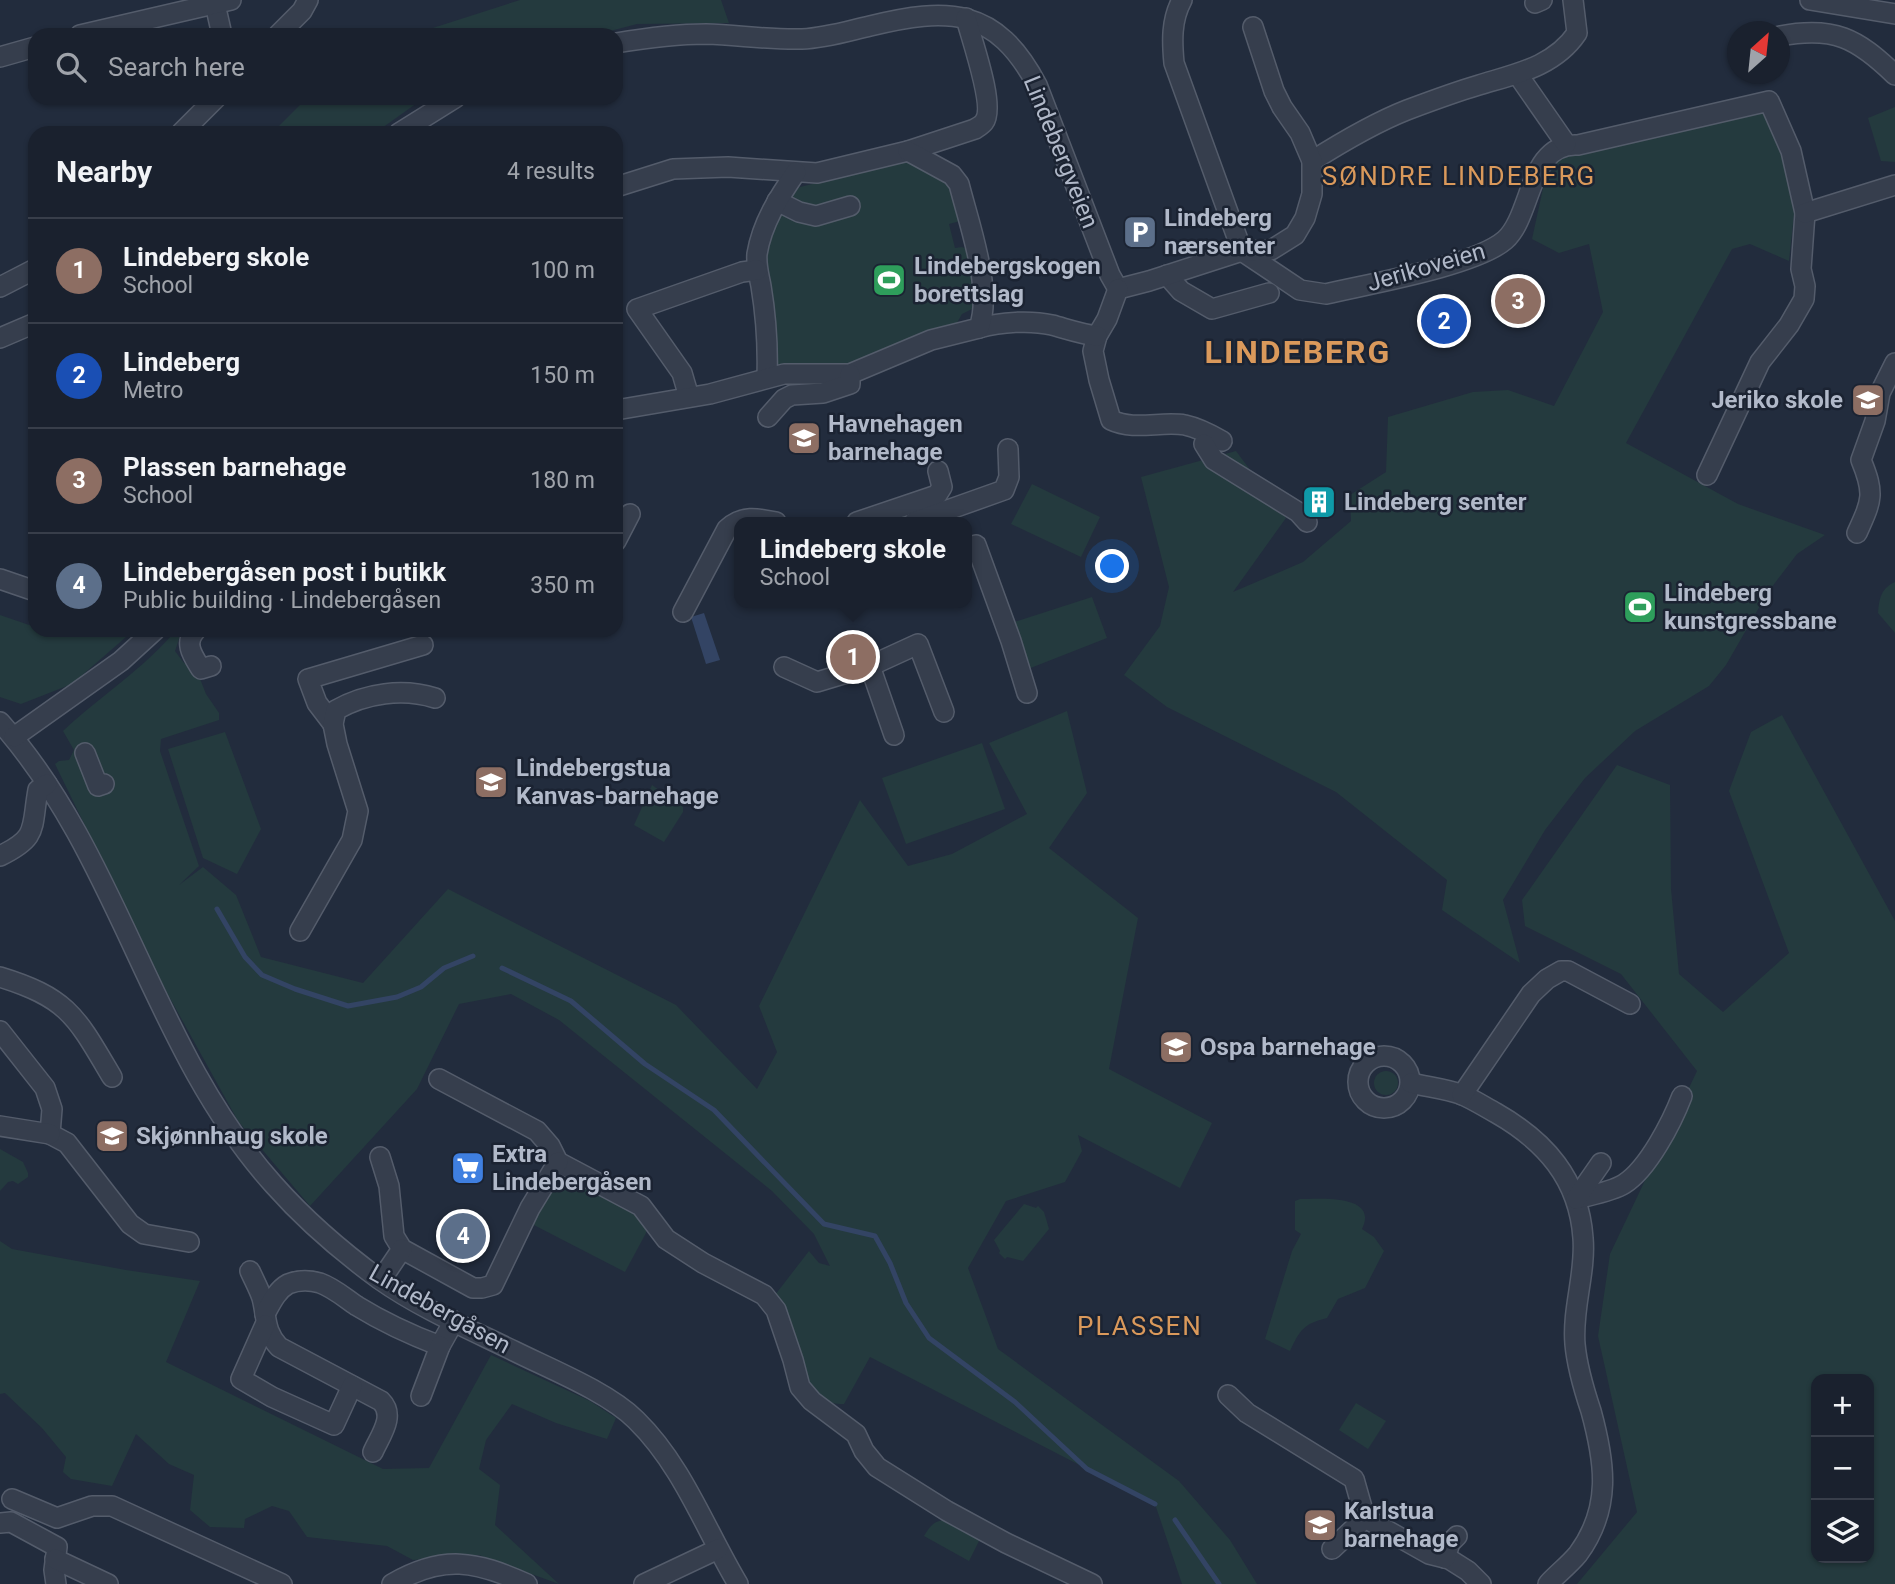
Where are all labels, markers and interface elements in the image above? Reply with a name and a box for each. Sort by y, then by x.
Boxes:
north arrow [1727,21,1790,84]
search box [28,28,623,105]
icon: search [52,48,90,86]
text: Search here [108,52,245,82]
street label: Lindebergveien [1018,72,1104,232]
text: Nearby [56,154,152,189]
text: 4 results [507,158,595,185]
district label: SØNDRE LINDEBERG [1322,161,1596,191]
place label: Lindeberg nærsenter [1164,204,1275,260]
parking icon: Lindeberg nærsenter [1121,213,1159,251]
street label: Jerikoveien [1364,237,1488,297]
text: Lindeberg skole [123,242,309,272]
place label: Lindebergskogen borettslag [914,252,1101,308]
text: 1 [72,257,86,284]
text: 100 m [530,257,595,284]
sports icon: Lindebergskogen borettslag [870,261,908,299]
text: School [123,272,193,299]
pin: 3 [1495,275,1541,327]
pin: 2 [1421,295,1467,347]
district label: LINDEBERG [1205,333,1391,371]
text: Lindeberg [123,347,240,377]
text: 2 [72,362,86,389]
text: 150 m [530,362,595,389]
text: Metro [123,377,184,404]
school or university icon: Jeriko skole [1849,381,1887,419]
place label: Jeriko skole [1711,386,1843,414]
place label: Havnehagen barnehage [828,410,963,466]
school or university icon: Havnehagen barnehage [785,419,823,457]
text: Plassen barnehage [123,452,346,482]
text: 3 [72,467,86,494]
text: 180 m [530,467,595,494]
text: School [123,482,193,509]
building icon: Lindeberg senter [1300,483,1338,521]
place label: Lindeberg senter [1344,488,1527,516]
popup [734,517,972,608]
text: Lindeberg skole [760,534,946,564]
your location [1095,549,1129,583]
text: Lindebergåsen post i butikk [123,557,446,587]
text: School [760,564,830,591]
text: 4 [72,572,86,599]
text: 350 m [530,572,595,599]
place label: Lindeberg kunstgressbane [1664,579,1837,635]
text: Public building · Lindebergåsen [123,587,441,614]
sports icon: Lindeberg kunstgressbane [1621,588,1659,626]
pin: 1 [830,631,876,683]
place label: Lindebergstua Kanvas-barnehage [516,754,719,810]
school or university icon: Lindebergstua Kanvas-barnehage [472,763,510,801]
school or university icon: Ospa barnehage [1157,1028,1195,1066]
place label: Ospa barnehage [1200,1033,1376,1061]
school or university icon: Skjønnhaug skole [93,1117,131,1155]
place label: Skjønnhaug skole [136,1122,328,1150]
place label: Extra Lindebergåsen [492,1140,652,1196]
supermarket icon: Extra Lindebergåsen [449,1149,487,1187]
pin: 4 [440,1210,486,1262]
street label: Lindebergåsen [364,1259,516,1359]
district label: PLASSEN [1077,1311,1203,1341]
map controls [1811,1374,1874,1563]
button: + [1811,1374,1874,1437]
button: − [1811,1437,1874,1500]
place label: Karlstua barnehage [1344,1497,1459,1553]
button: layers [1811,1500,1874,1563]
school or university icon: Karlstua barnehage [1301,1506,1339,1544]

